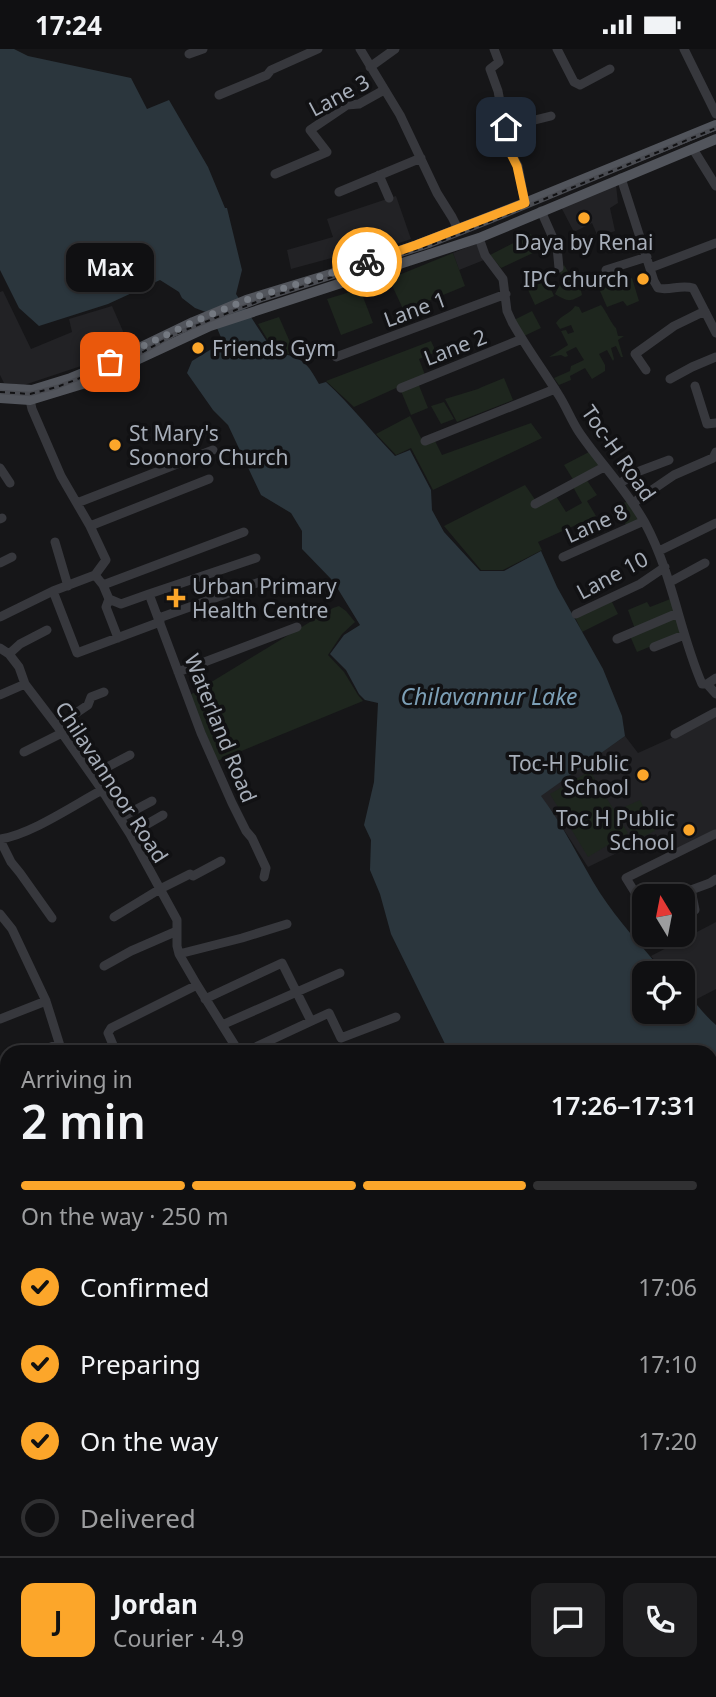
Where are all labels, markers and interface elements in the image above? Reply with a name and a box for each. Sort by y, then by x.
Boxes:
text: 17:24 [35,7,102,43]
street label: Lane 3 [304,67,374,123]
pin [476,97,536,157]
icon: home [487,108,525,146]
marker: Daya by Renai [576,210,592,226]
courier [332,227,402,297]
place label: Daya by Renai [515,228,653,256]
callout: Max [66,243,154,292]
icon: bike [348,243,386,281]
text: Max [86,251,134,283]
place label: IPC church [523,265,629,293]
marker: IPC church [635,271,651,287]
street label: Lane 1 [380,285,450,333]
street label: Lane 2 [420,322,490,372]
pin [80,332,140,392]
place label: Friends Gym [212,334,336,362]
marker: Friends Gym [190,340,206,356]
icon: bag [91,343,129,381]
street label: Toc-H Road [576,399,662,507]
place label: St Mary's Soonoro Church [129,419,289,471]
marker: St Mary's Soonoro Church [107,437,123,453]
street label: Lane 8 [561,497,631,549]
street label: Lane 10 [571,545,653,605]
place label: Urban Primary Health Centre [192,572,337,624]
marker: Urban Primary Health Centre [166,588,186,608]
street label: Waterland Road [178,650,264,806]
water label: Chilavannur Lake [400,680,578,712]
street label: Chilavannoor Road [49,696,175,868]
place label: Toc-H Public School [509,749,629,801]
marker: Toc-H Public School [635,767,651,783]
place label: Toc H Public School [556,804,675,856]
marker: Toc H Public School [681,822,697,838]
north arrow [632,884,695,947]
map controls [632,884,695,1024]
button: locate [632,961,695,1024]
text: Arriving in [21,1063,133,1095]
text: 17:26–17:31 [551,1087,697,1123]
text: 2 min [21,1090,146,1152]
text: On the way · 250 m [21,1200,228,1232]
icon: check [21,1268,59,1306]
text: Confirmed [80,1269,210,1305]
text: 17:06 [638,1271,697,1303]
icon: check [21,1345,59,1383]
text: Preparing [80,1346,201,1382]
text: 17:10 [638,1348,697,1380]
icon: check [21,1422,59,1460]
text: On the way [80,1423,218,1459]
text: 17:20 [638,1425,697,1457]
text: Delivered [80,1500,196,1536]
button: chat [531,1583,605,1657]
button: phone [623,1583,697,1657]
text: Jordan [113,1586,198,1622]
text: J [54,1602,62,1638]
text: Courier · 4.9 [113,1622,244,1654]

